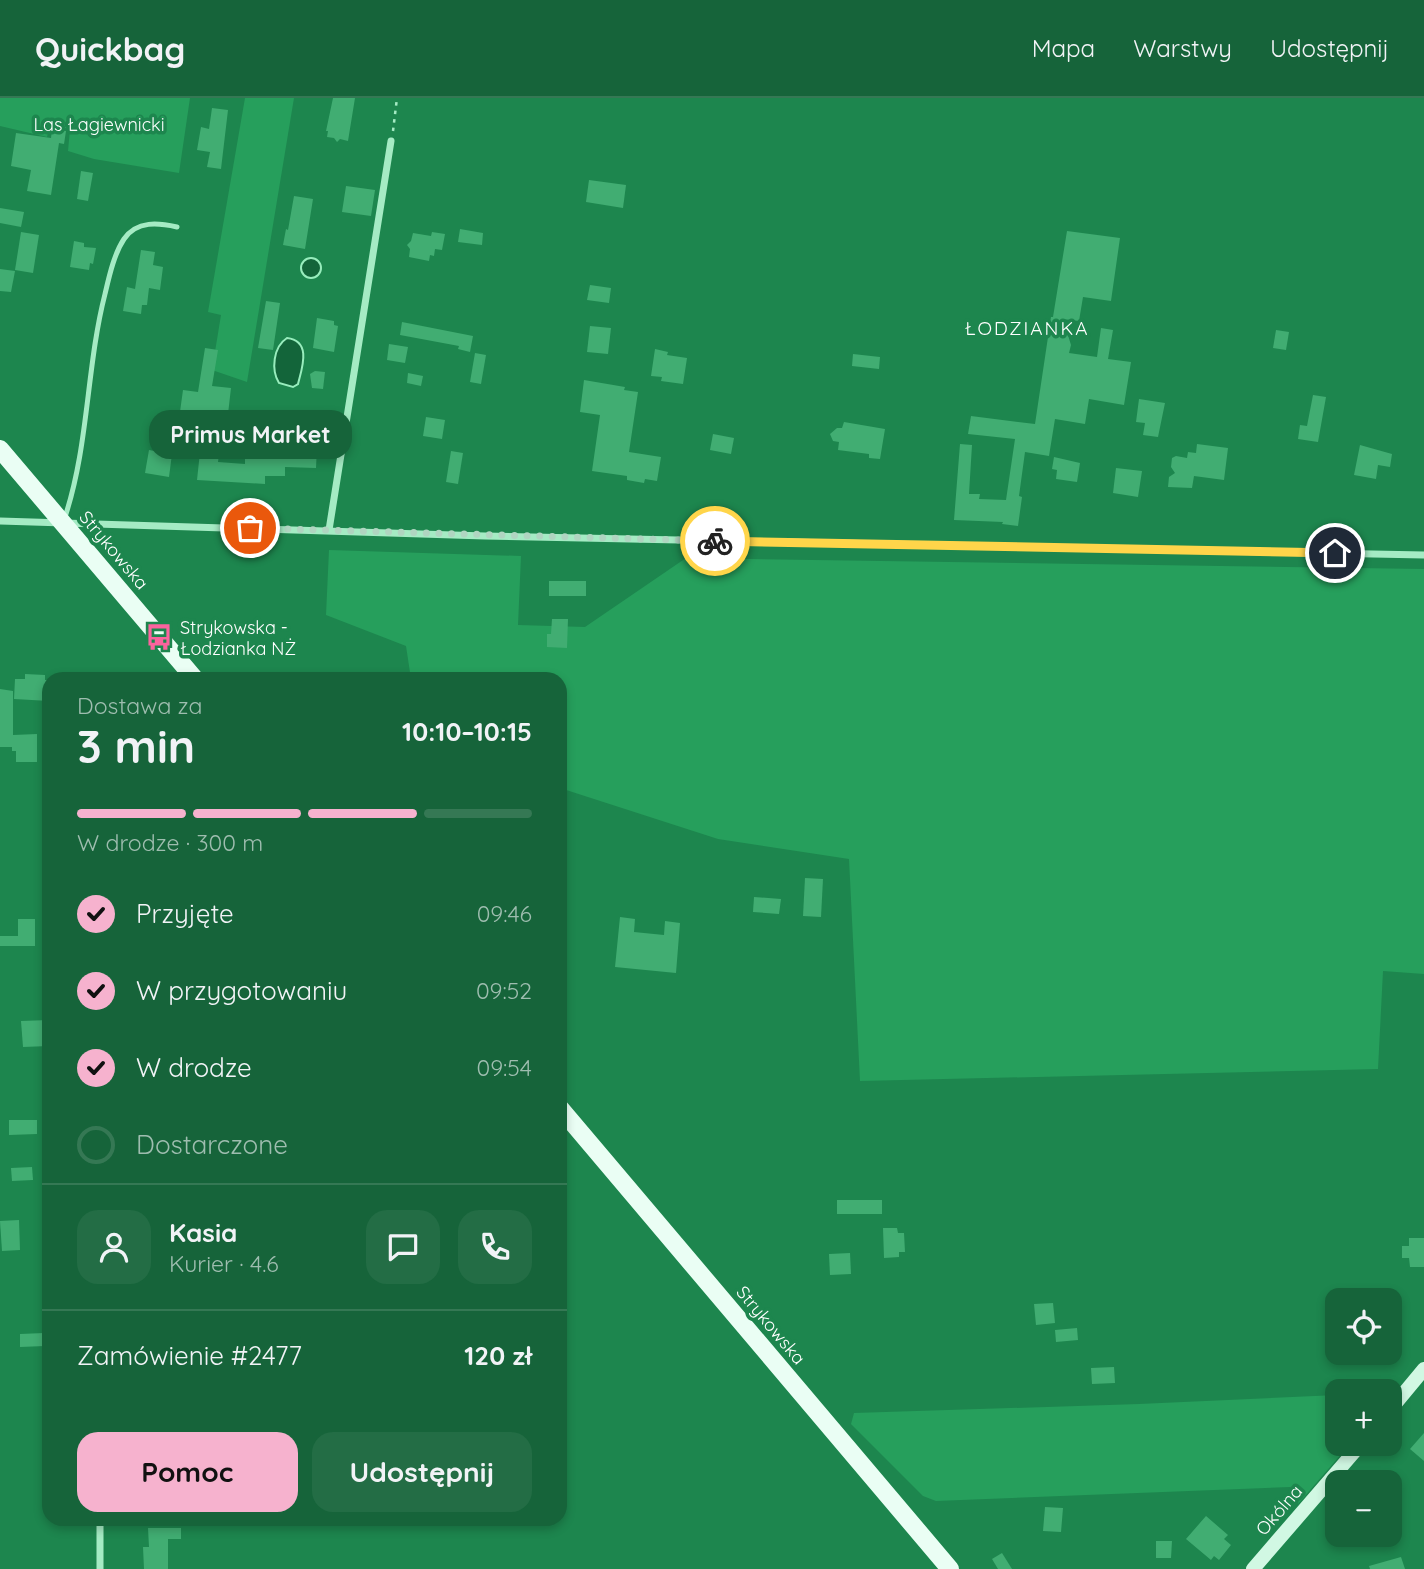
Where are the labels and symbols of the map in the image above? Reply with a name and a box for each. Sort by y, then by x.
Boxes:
park label: Las Łagiewnicki [33,113,165,136]
district label: ŁODZIANKA [964,316,1090,340]
callout: Primus Market [148,409,352,458]
pin [220,498,280,558]
street label: Strykowska [74,506,154,594]
courier [680,506,750,576]
pin [1305,523,1365,583]
place label: Strykowska - Łodzianka NŻ [180,616,296,660]
bus stop icon: Strykowska - Łodzianka NŻ [144,622,174,652]
street label: Strykowska [731,1281,811,1369]
street label: Okólna [1251,1480,1307,1540]

